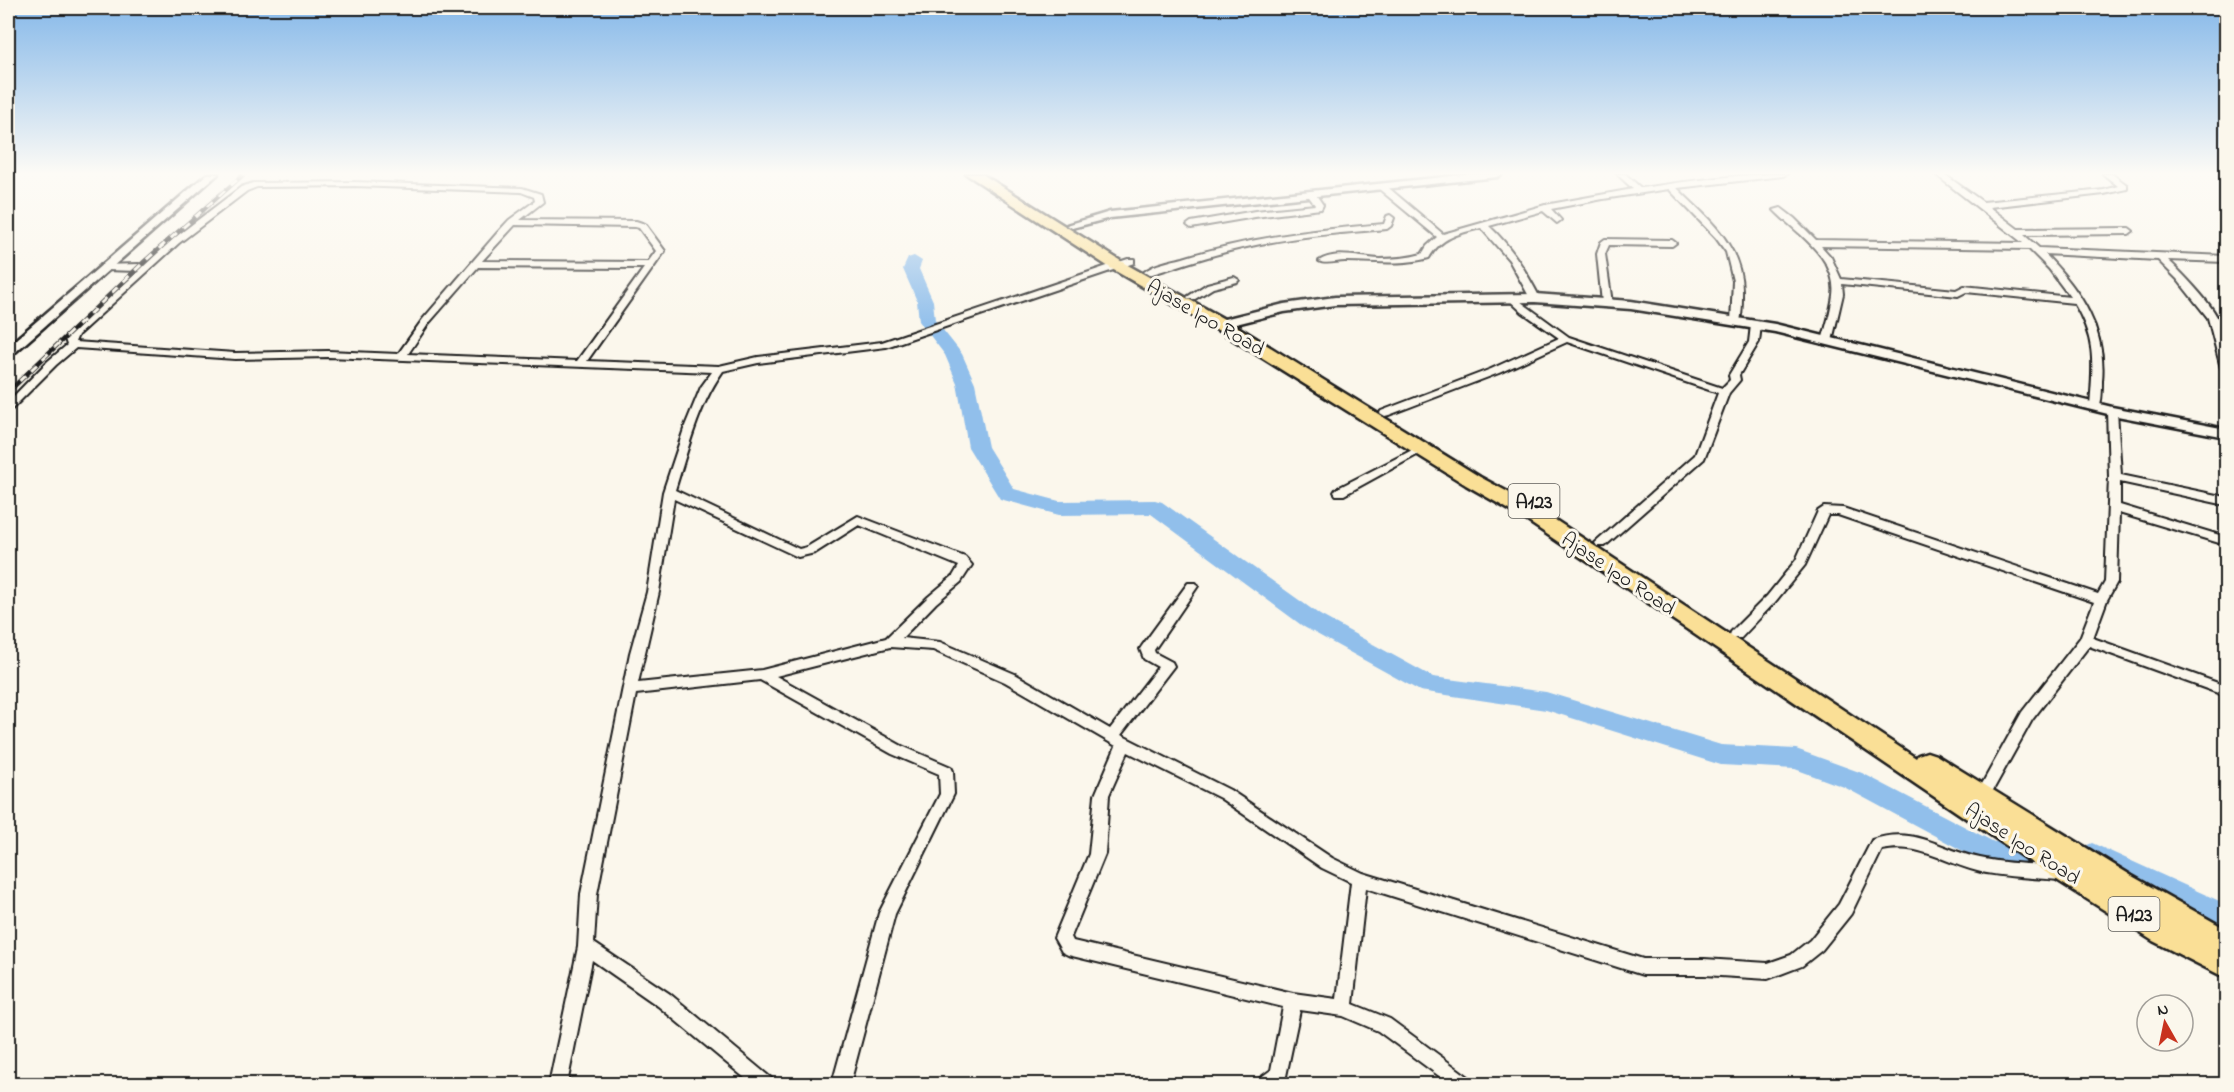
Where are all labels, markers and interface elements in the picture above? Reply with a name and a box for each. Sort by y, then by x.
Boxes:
street label: Ajase Ipo Road [1140,273,1270,365]
road number: A123 [1508,484,1559,518]
street label: Ajase Ipo Road [1555,525,1681,624]
street label: Ajase Ipo Road [1958,796,2086,893]
road number: A123 [2108,897,2160,931]
north arrow [2135,993,2195,1053]
text: N [2156,997,2170,1023]

